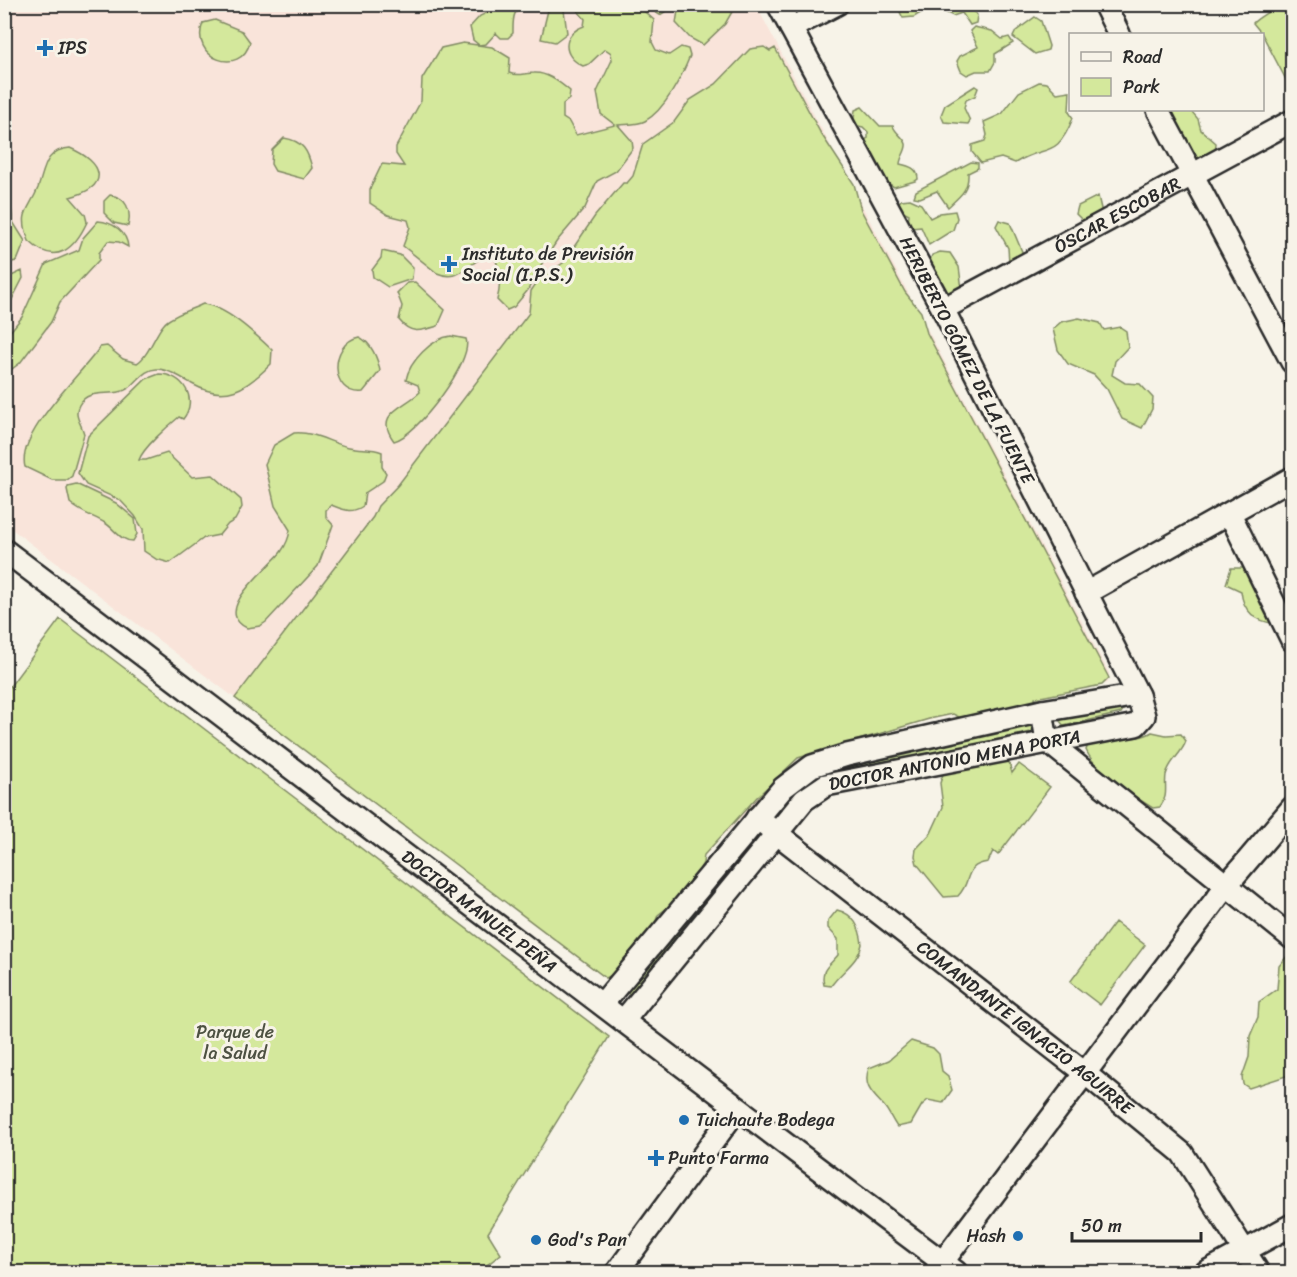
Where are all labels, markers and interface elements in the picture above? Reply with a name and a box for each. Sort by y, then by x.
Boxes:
place label: IPS [57,32,87,64]
legend [1069,33,1264,111]
marker: IPS [36,39,54,57]
text: Road [1123,41,1163,73]
text: Park [1123,71,1160,103]
street label: ÓSCAR ESCOBAR [1048,168,1187,262]
street label: HERIBERTO GÓMEZ DE LA FUENTE [890,230,1044,491]
place label: Instituto de Previsión Social (I.P.S.) [461,238,634,291]
marker: Instituto de Previsión Social (I.P.S.) [440,255,458,273]
street label: DOCTOR ANTONIO MENA PORTA [826,720,1083,800]
street label: DOCTOR MANUEL PEÑA [394,841,564,982]
street label: COMANDANTE IGNACIO AGUIRRE [909,932,1141,1124]
park label: Parque de la Salud [196,1016,274,1069]
place label: Tuichaute Bodega [696,1104,835,1136]
marker: Tuichaute Bodega [677,1113,691,1127]
place label: Punto Farma [668,1142,769,1174]
marker: Punto Farma [649,1151,663,1165]
scale bar [1072,1205,1201,1243]
text: 50 m [1081,1210,1122,1242]
place label: Hash [967,1220,1006,1252]
place label: God's Pan [548,1224,627,1256]
marker: Hash [1011,1229,1025,1243]
marker: God's Pan [529,1233,543,1247]

